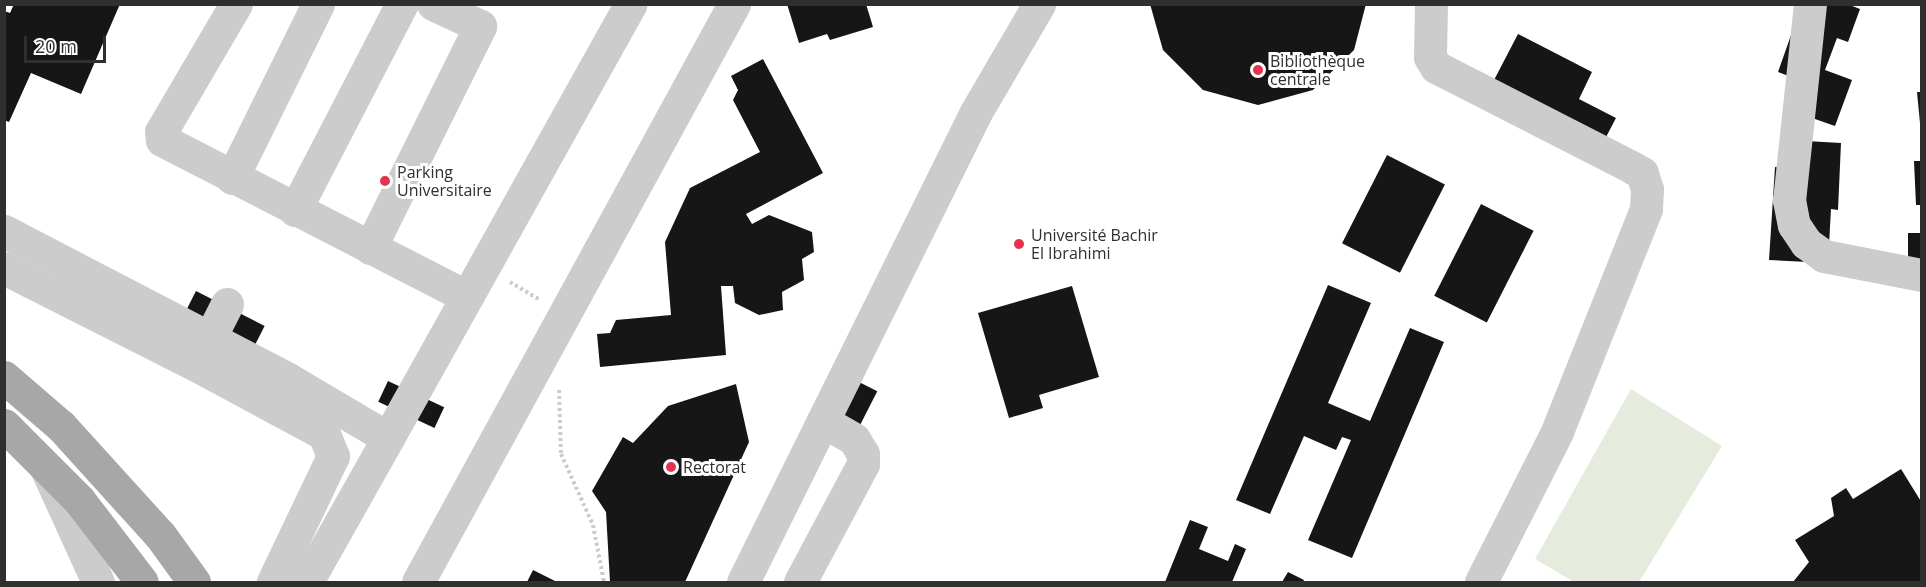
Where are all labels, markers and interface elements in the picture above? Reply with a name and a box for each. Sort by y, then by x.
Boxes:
scale bar [27,24,110,62]
text: 20 m [35,34,77,58]
place label: Bibliothèque centrale [1270,51,1365,89]
marker: Bibliothèque centrale [1251,63,1265,77]
place label: Parking Universitaire [397,162,492,200]
marker: Parking Universitaire [378,174,392,188]
place label: Université Bachir El Ibrahimi [1031,225,1158,263]
marker: Université Bachir El Ibrahimi [1012,237,1026,251]
place label: Rectorat [683,457,746,477]
marker: Rectorat [664,460,678,474]

